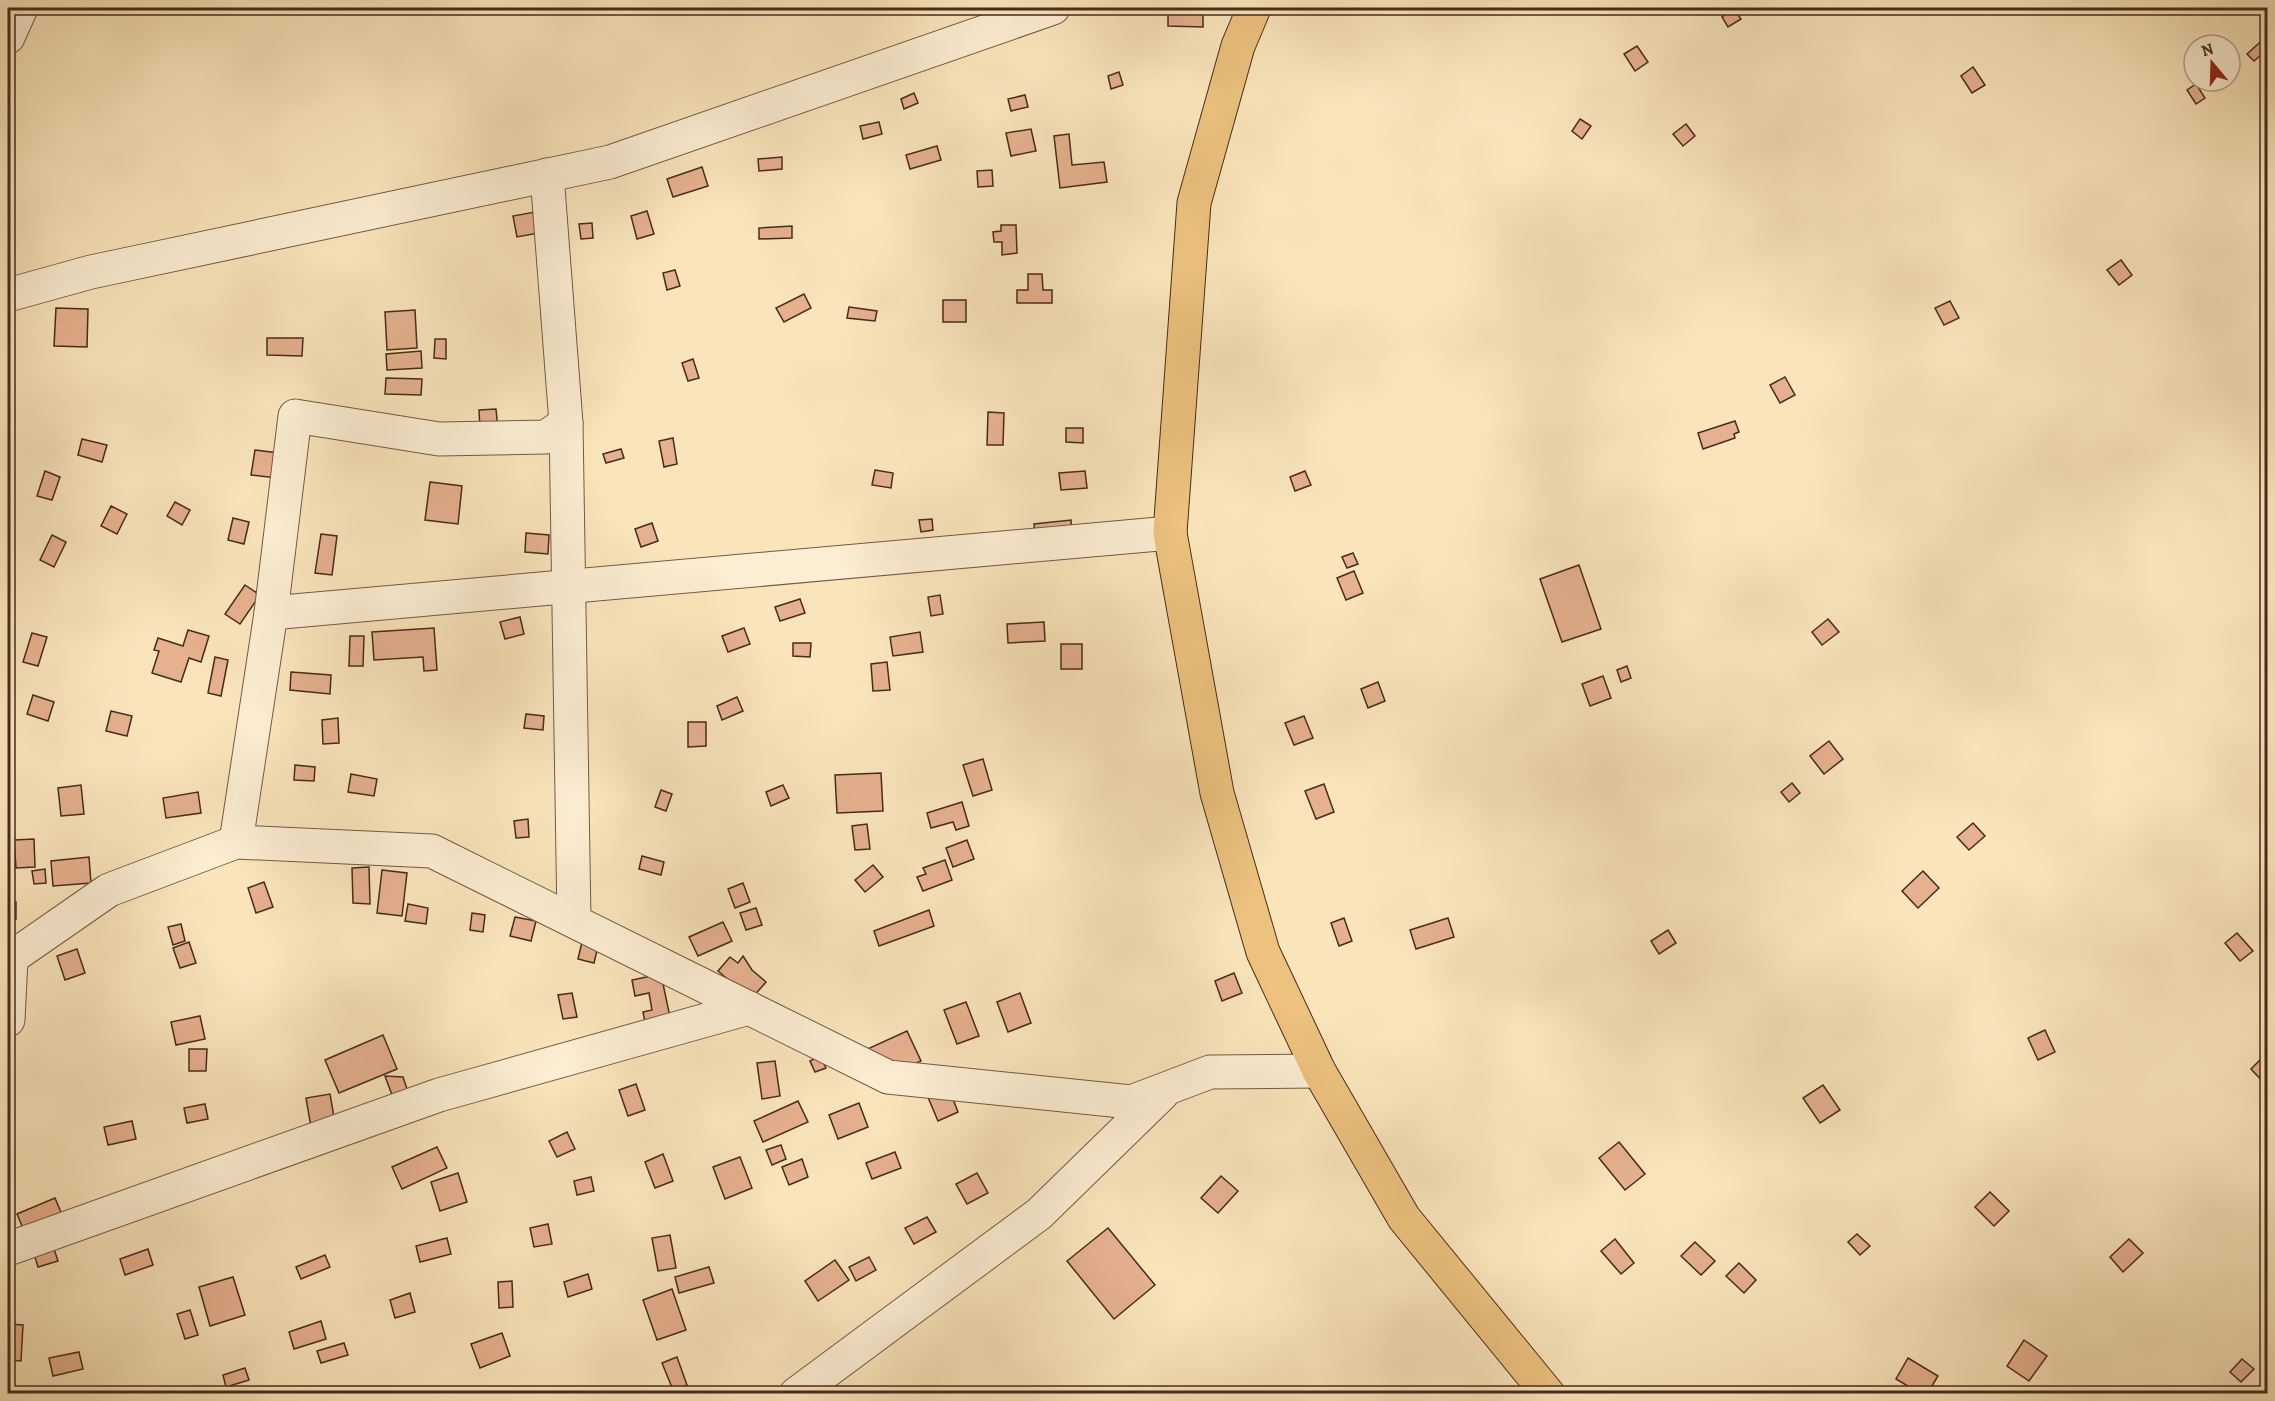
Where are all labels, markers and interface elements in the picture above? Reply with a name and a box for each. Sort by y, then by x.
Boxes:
north arrow [2182,33,2242,93]
text: N [2198,37,2217,62]

